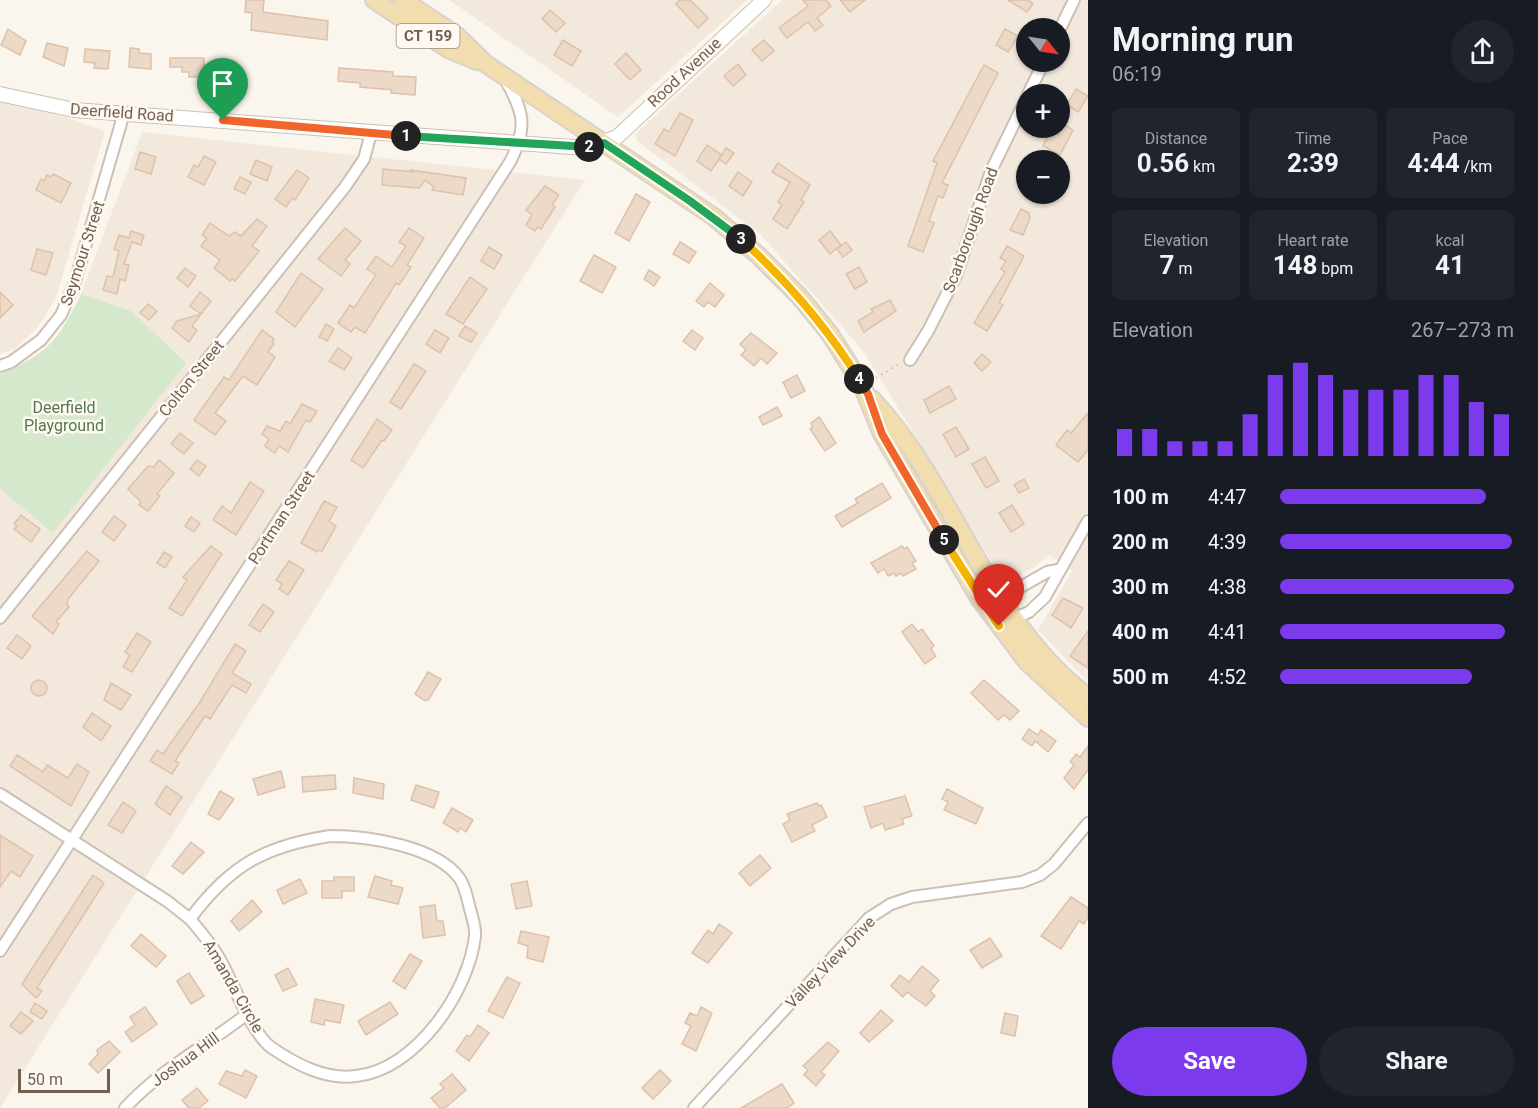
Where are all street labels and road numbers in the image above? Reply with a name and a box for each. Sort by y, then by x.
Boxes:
road number: CT 159 [396,24,460,48]
street label: Rood Avenue [644,34,725,111]
street label: Deerfield Road [70,99,174,126]
street label: Scarborough Road [939,165,1002,295]
street label: Seymour Street [57,198,108,308]
street label: Colton Street [155,336,228,420]
street label: Portman Street [244,467,319,568]
street label: Valley View Drive [782,912,879,1012]
street label: Amanda Circle [199,936,268,1036]
street label: Joshua Hill [148,1028,223,1090]

